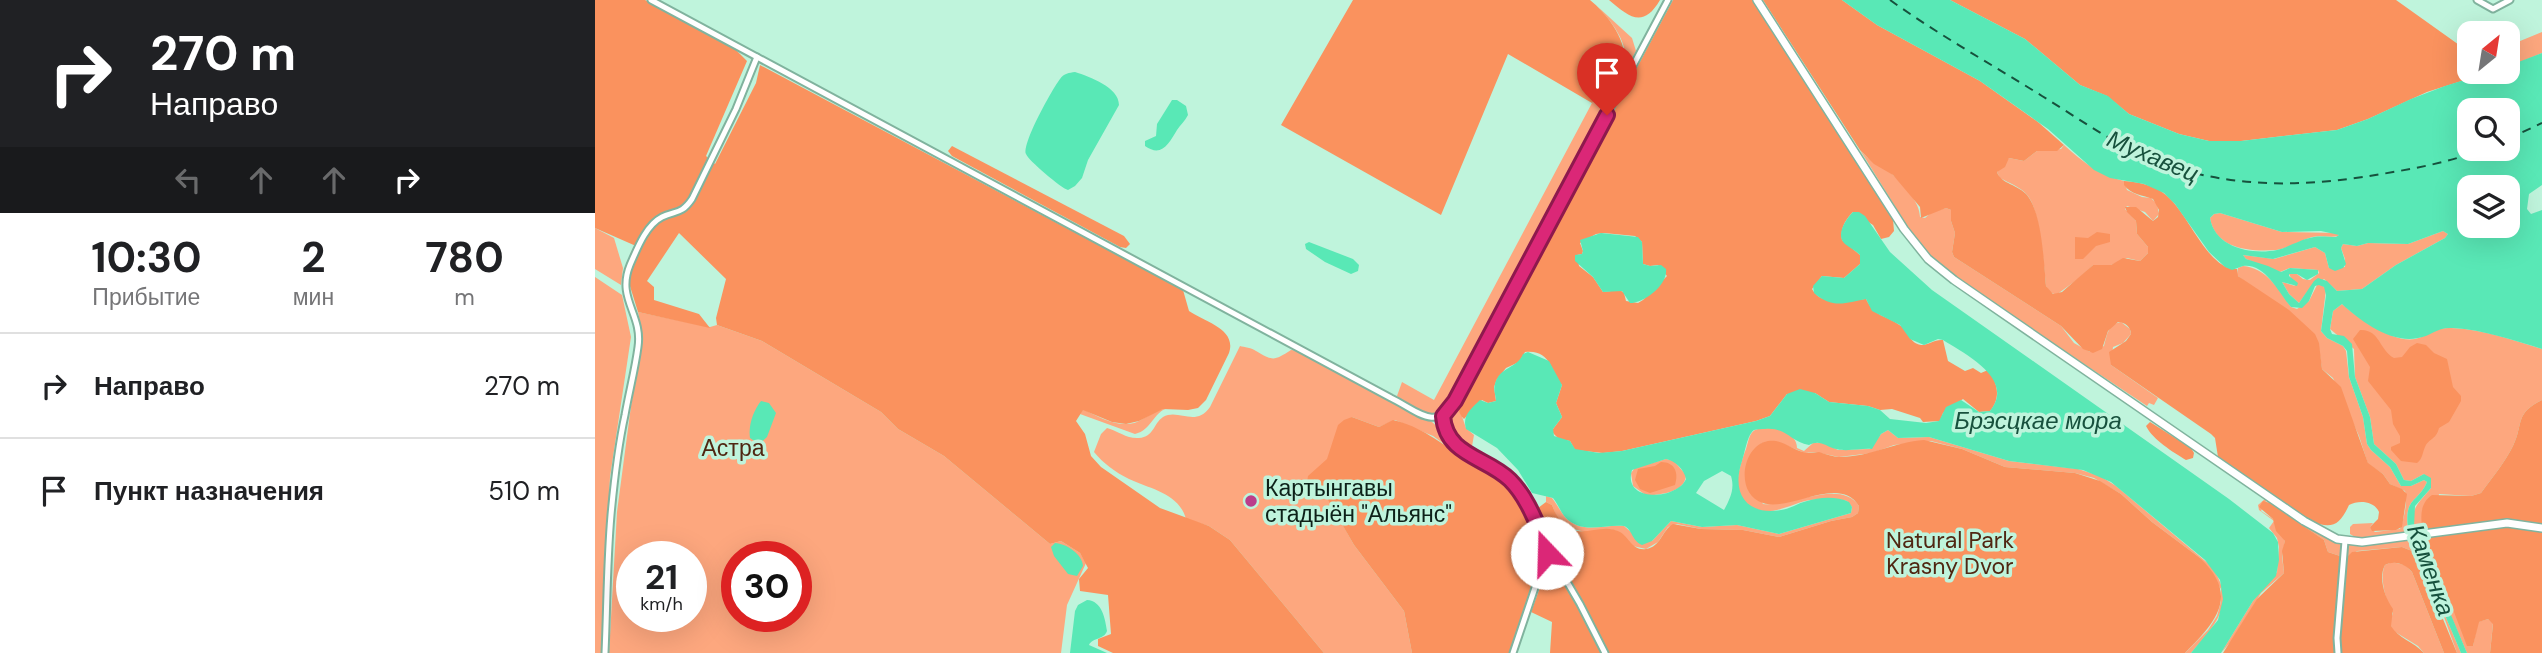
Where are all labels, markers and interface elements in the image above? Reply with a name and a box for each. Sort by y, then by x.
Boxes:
text: 270 m [150,21,296,85]
north arrow [2457,21,2520,84]
map controls [2457,21,2520,238]
icon: right [35,28,126,119]
pin [1577,43,1637,115]
icon: arrive [1588,54,1626,92]
text: Направо [150,83,278,125]
button: search [2457,98,2520,161]
water label: Мухавец [2103,123,2203,189]
icon: left [169,161,207,199]
icon: ahead [242,161,280,199]
icon: ahead [315,161,353,199]
icon: right [388,161,426,199]
button: layers [2457,175,2520,238]
text: 10:30 [91,230,202,285]
text: 2 [301,230,326,285]
text: 780 [425,230,504,285]
text: Прибытие [92,282,200,312]
text: мин [293,282,334,312]
text: m [454,282,475,312]
icon: right [35,367,73,405]
text: Направо [94,369,205,403]
text: 270 m [484,369,560,403]
water label: Брэсцкае мора [1954,405,2122,436]
park label: Астра [702,433,765,463]
icon: arrive [35,472,73,510]
place label: Картынгавы стадыён "Альянс" [1265,473,1452,529]
text: Пункт назначения [94,474,324,508]
text: 510 m [488,474,560,508]
marker: Картынгавы стадыён "Альянс" [1243,493,1259,509]
position arrow [1510,516,1584,590]
water label: Каменка [2400,520,2462,620]
park label: Natural Park Krasny Dvor [1886,525,2014,581]
speed limit sign: 30 [721,541,812,632]
text: 21 [645,554,678,600]
text: km/h [640,592,683,616]

